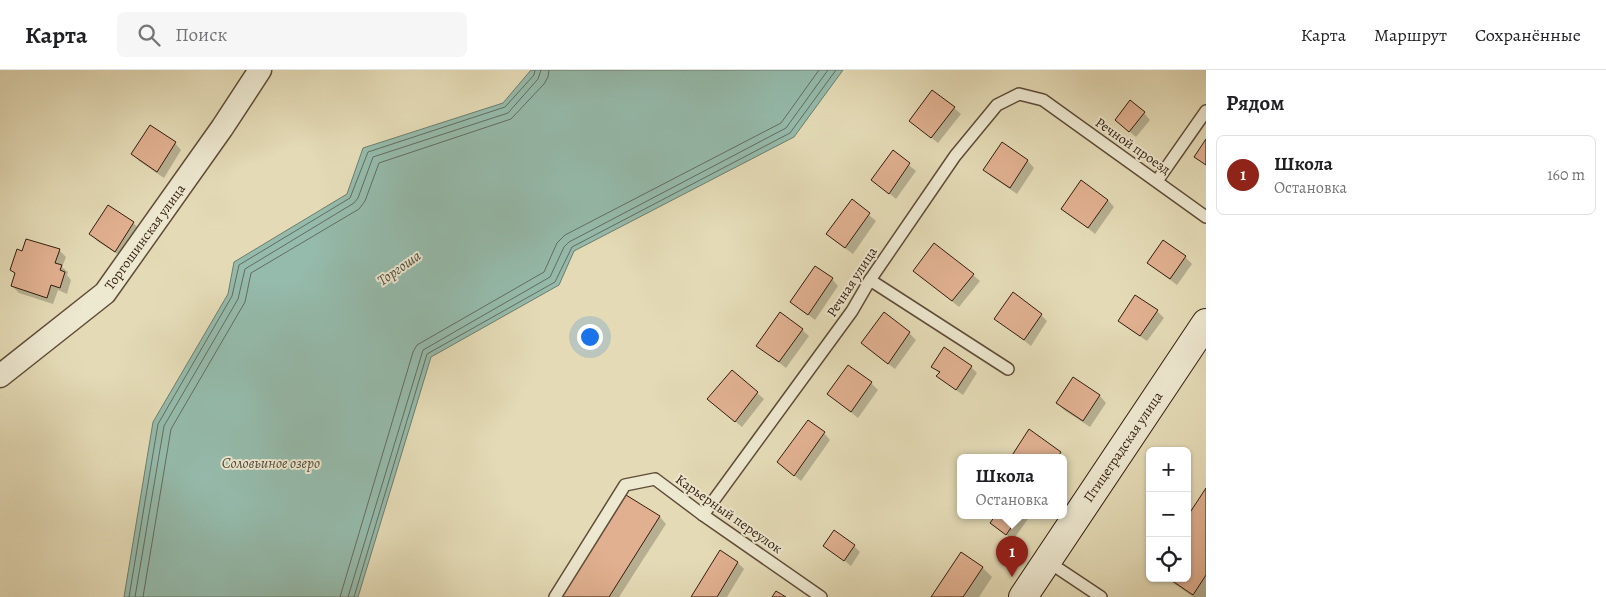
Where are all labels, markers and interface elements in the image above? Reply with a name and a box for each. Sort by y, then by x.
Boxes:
search box [117,12,467,57]
text: Карта [25,19,87,51]
icon: search [135,21,163,49]
text: Поиск [175,22,227,48]
text: Карта [1301,23,1346,47]
text: Маршрут [1374,23,1447,47]
text: Сохранённые [1475,23,1581,47]
text: Рядом [1226,89,1284,117]
street label: Речной проезд [1091,113,1175,179]
text: Школа [1274,151,1333,177]
text: 1 [1240,164,1246,186]
text: 160 m [1547,164,1585,186]
text: Остановка [1274,177,1347,199]
street label: Торгошинская улица [100,180,190,294]
street label: Речная улица [822,243,882,321]
water label: Торгоша [373,246,425,290]
your location [577,324,603,350]
street label: Птицеградская улица [1079,387,1167,506]
map controls [1146,447,1191,582]
button: + [1146,447,1191,492]
water label: Соловьиное озеро [222,453,320,473]
popup [957,454,1067,519]
text: Школа [976,463,1034,489]
street label: Карьерный переулок [672,470,786,558]
text: Остановка [976,489,1048,511]
button: − [1146,492,1191,537]
pin: 1 [996,536,1028,577]
button: locate [1146,537,1191,582]

